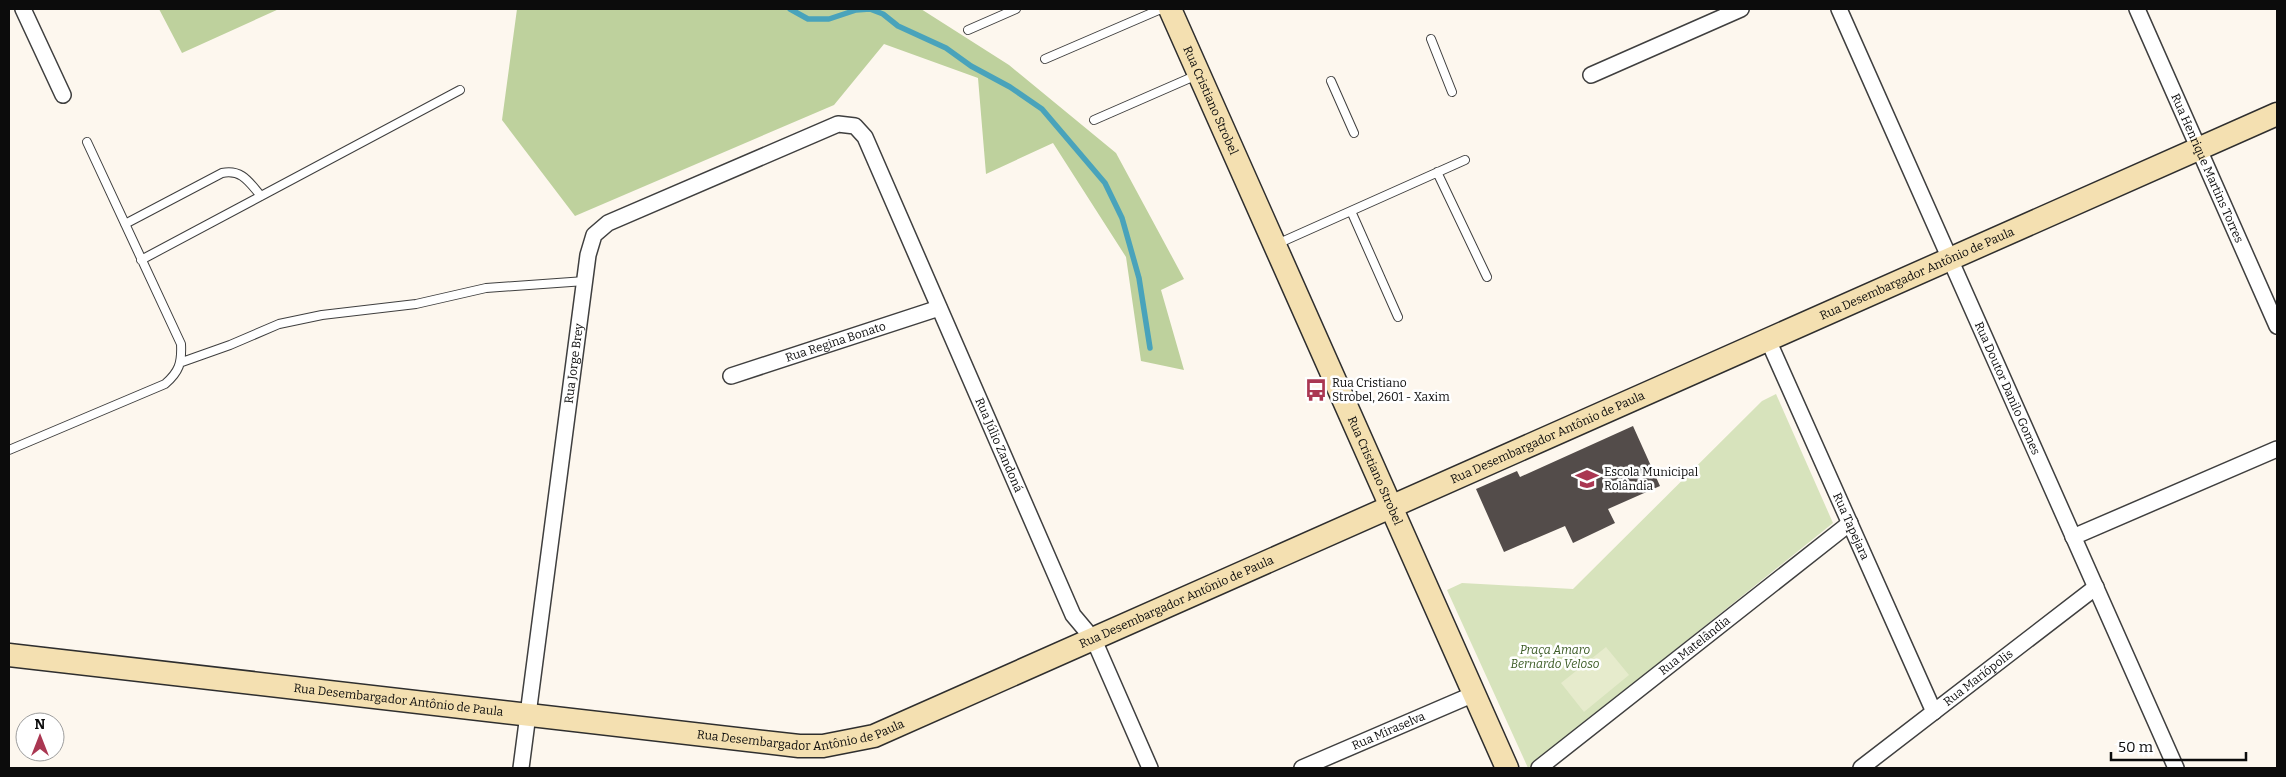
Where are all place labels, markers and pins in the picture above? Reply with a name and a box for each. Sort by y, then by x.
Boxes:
place label: Rua Cristiano Strobel, 2601 - Xaxim [1332,376,1450,404]
bus stop icon: Rua Cristiano Strobel, 2601 - Xaxim [1303,377,1329,403]
place label: Escola Municipal Rolândia [1604,465,1699,493]
school or university icon: Escola Municipal Rolândia [1574,466,1600,492]

